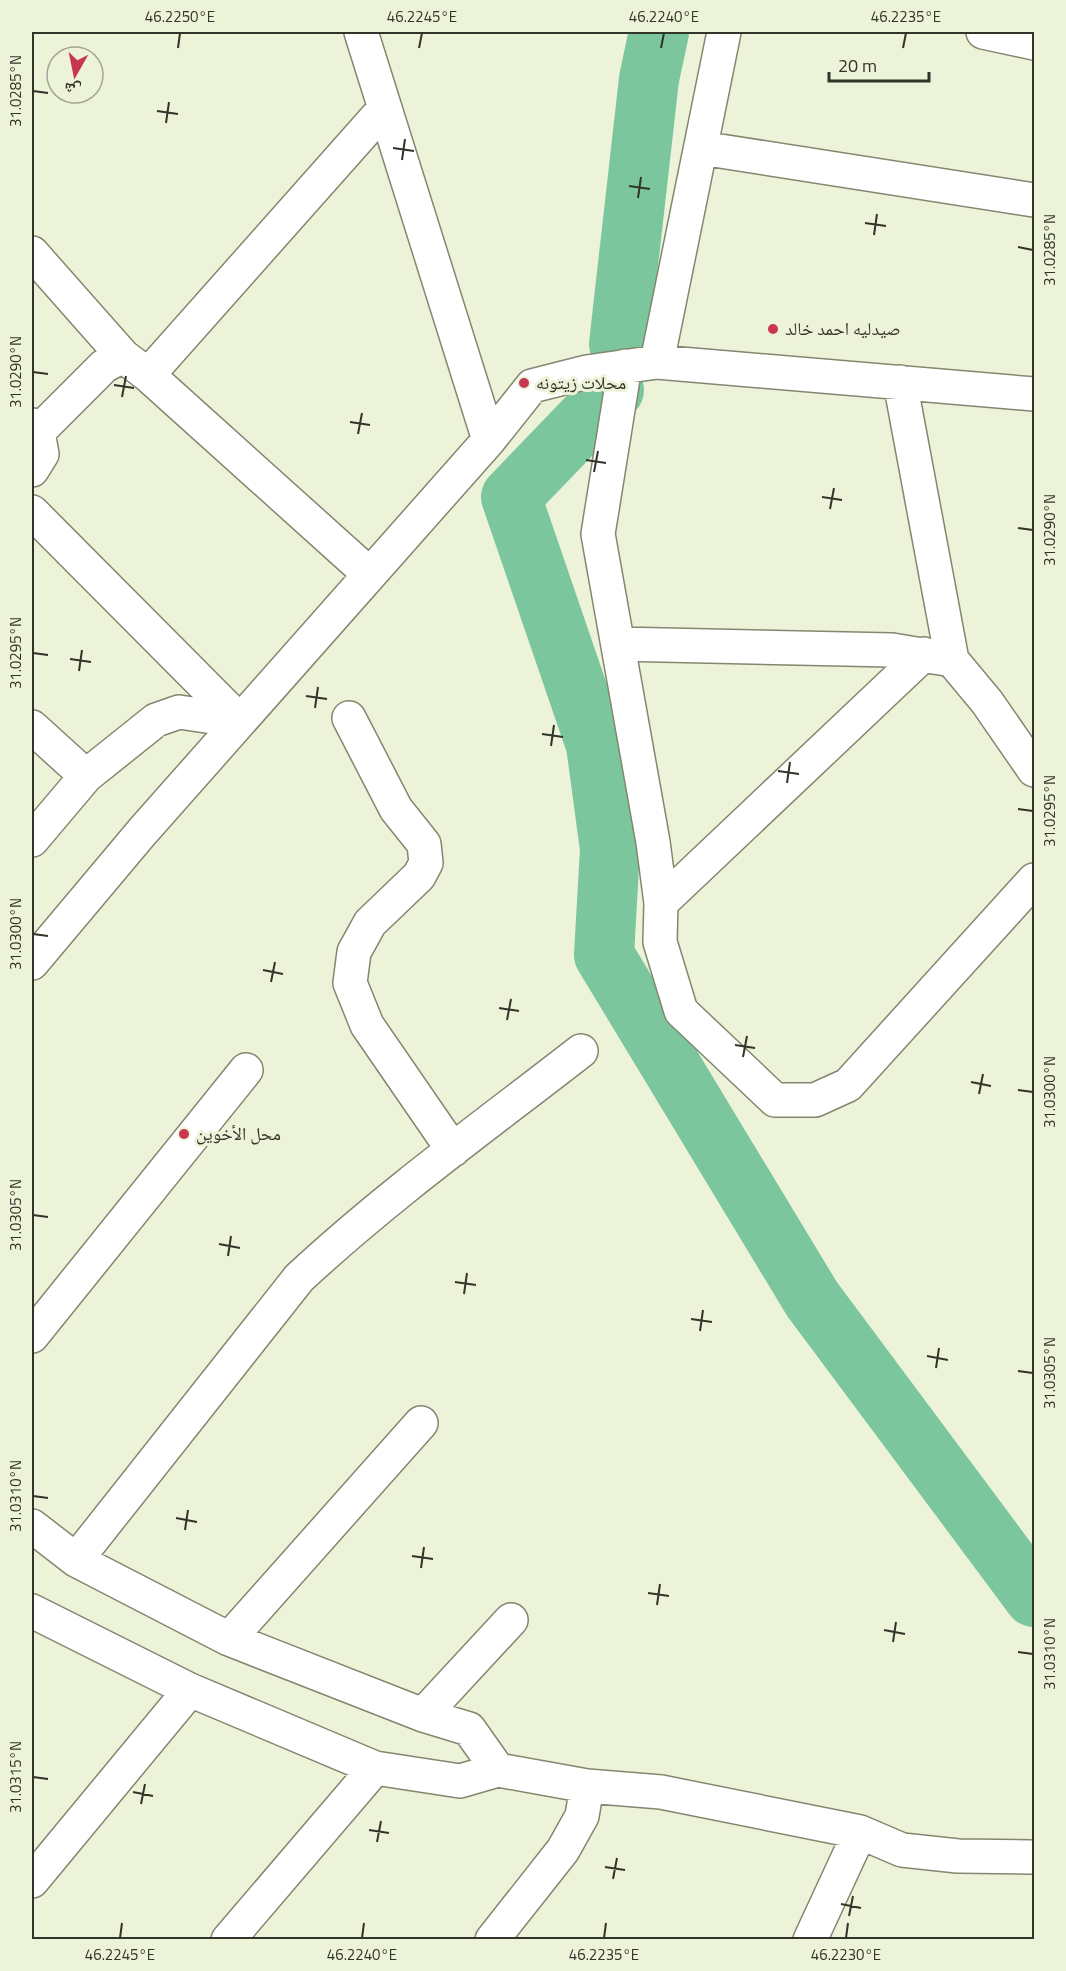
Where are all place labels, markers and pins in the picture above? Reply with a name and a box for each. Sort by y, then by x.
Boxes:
place label: صيدليه احمد خالد [785,315,901,342]
marker: صيدليه احمد خالد [766,322,780,336]
place label: محلات زيتونه [536,369,626,396]
marker: محلات زيتونه [517,376,531,390]
place label: محل الأخوين [196,1120,281,1147]
marker: محل الأخوين [177,1127,191,1141]

